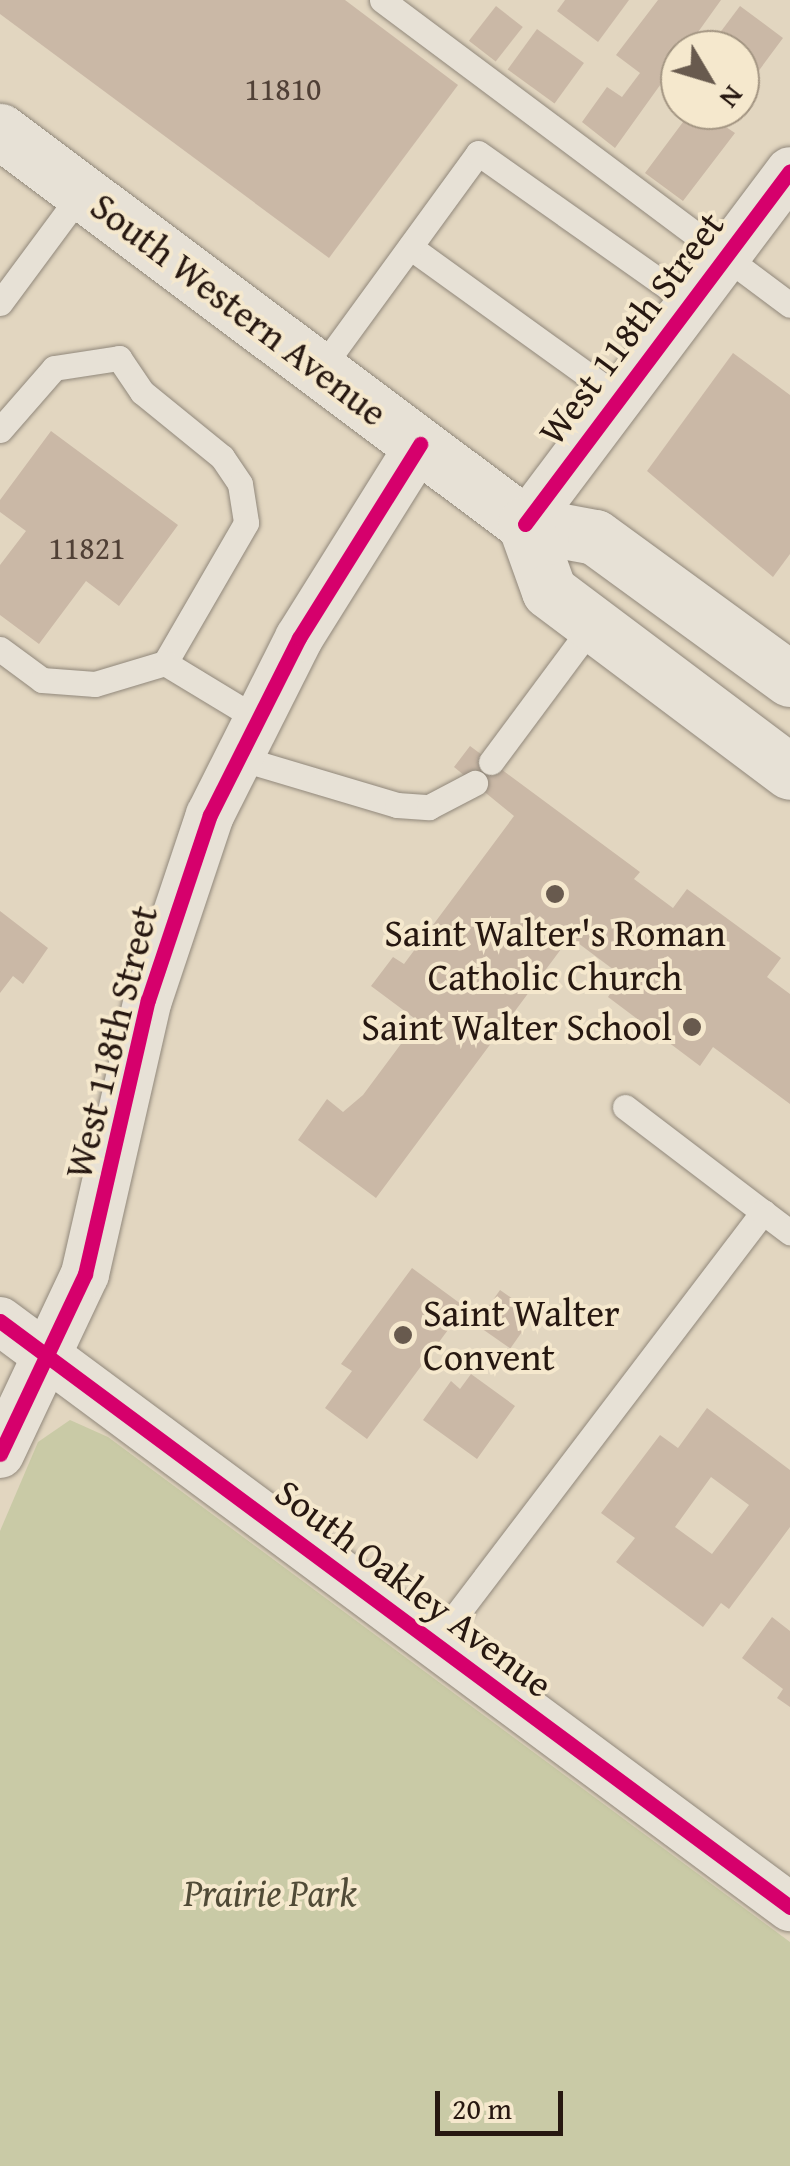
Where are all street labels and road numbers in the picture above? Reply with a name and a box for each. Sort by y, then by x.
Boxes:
street label: South Western Avenue [82,183,396,435]
street label: West 118th Street [529,203,733,453]
street label: West 118th Street [55,901,167,1183]
street label: South Oakley Avenue [267,1469,561,1707]

